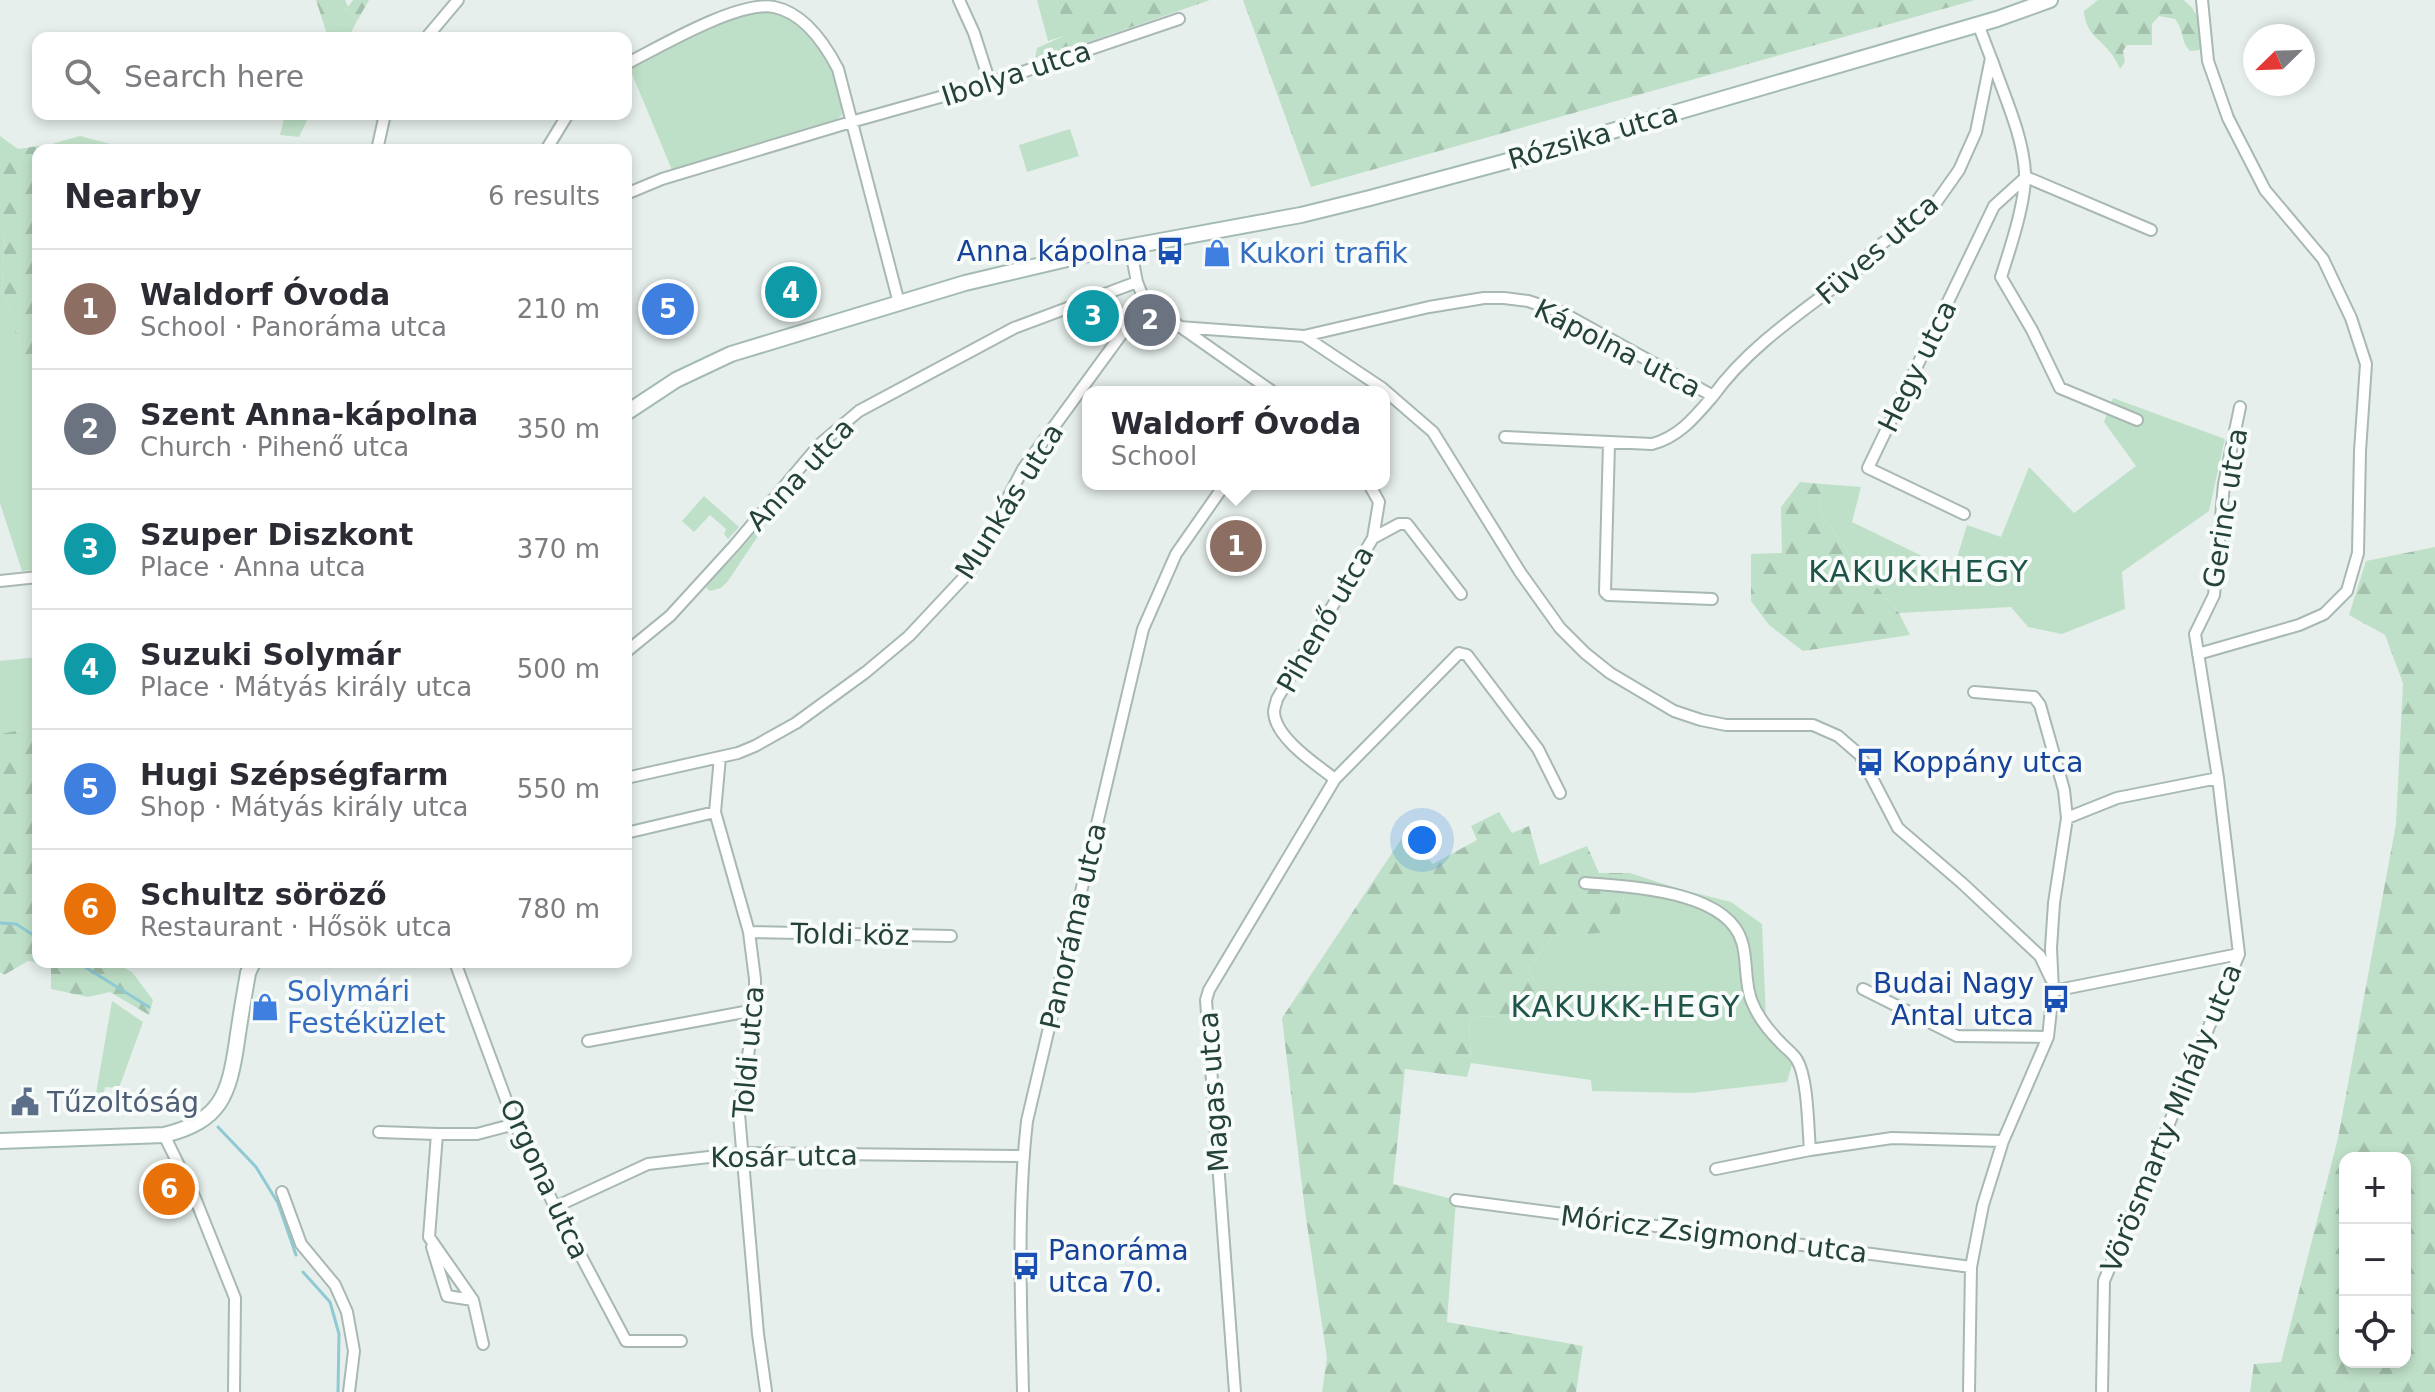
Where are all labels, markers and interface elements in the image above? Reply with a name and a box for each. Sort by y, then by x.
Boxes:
north arrow [2243,24,2315,96]
search box [32,32,632,120]
street label: Ibolya utca [937,34,1095,113]
icon: search [60,54,104,98]
text: Search here [124,59,304,94]
street label: Rózsika utca [1504,96,1682,177]
text: Nearby [64,176,202,216]
text: 6 results [488,181,600,211]
street label: Füves utca [1810,187,1945,311]
place label: Anna kápolna [957,235,1148,268]
bus stop icon: Anna kápolna [1155,236,1185,266]
place label: Kukori trafik [1239,237,1409,270]
shop icon: Kukori trafik [1202,238,1232,268]
pin: 4 [765,262,817,322]
text: Waldorf Óvoda [140,277,390,312]
pin: 5 [642,279,694,339]
pin: 3 [1067,286,1119,346]
pin: 2 [1124,290,1176,350]
street label: Kápolna utca [1529,292,1707,405]
text: 1 [81,294,99,324]
text: 210 m [517,294,600,324]
street label: Hegy utca [1871,295,1964,438]
text: School · Panoráma utca [140,312,447,342]
popup [1082,386,1390,490]
text: Szent Anna-kápolna [140,397,478,432]
text: Waldorf Óvoda [1111,406,1361,441]
street label: Anna utca [740,411,861,538]
text: 2 [81,414,99,444]
text: 350 m [517,414,600,444]
street label: Munkás utca [948,417,1070,585]
street label: Gerinc utca [2197,426,2254,590]
text: Church · Pihenő utca [140,432,409,462]
text: School [1111,441,1197,471]
pin: 1 [1210,516,1262,576]
text: Szuper Diszkont [140,517,413,552]
text: 3 [81,534,99,564]
text: 370 m [517,534,600,564]
street label: Pihenő utca [1270,540,1381,699]
text: Place · Anna utca [140,552,366,582]
district label: KAKUKKHEGY [1808,554,2030,589]
text: Suzuki Solymár [140,637,401,672]
text: 4 [81,654,99,684]
text: 500 m [517,654,600,684]
text: Place · Mátyás király utca [140,672,472,702]
place label: Koppány utca [1892,746,2083,779]
bus stop icon: Koppány utca [1855,747,1885,777]
text: Hugi Szépségfarm [140,757,449,792]
text: 5 [81,774,99,804]
text: 550 m [517,774,600,804]
text: Shop · Mátyás király utca [140,792,469,822]
street label: Panoráma utca [1034,820,1113,1033]
your location [1402,820,1442,860]
text: Schultz söröző [140,877,387,912]
text: 6 [81,894,99,924]
text: 780 m [517,894,600,924]
text: Restaurant · Hősök utca [140,912,452,942]
street label: Toldi köz [789,917,910,952]
street label: Vörösmarty Mihály utca [2094,959,2249,1278]
place label: Budai Nagy Antal utca [1873,967,2034,1032]
place label: Solymári Festéküzlet [287,975,445,1040]
street label: Toldi utca [726,984,771,1121]
bus stop icon: Budai Nagy Antal utca [2041,984,2071,1014]
district label: KAKUKK-HEGY [1510,989,1742,1024]
shop icon: Solymári Festéküzlet [250,992,280,1022]
street label: Magas utca [1191,1011,1236,1173]
place label: Tűzoltóság [46,1086,199,1119]
public building icon: Tűzoltóság [10,1087,40,1117]
street label: Orgona utca [493,1094,596,1265]
street label: Kosár utca [710,1139,858,1174]
map controls [2339,1152,2411,1368]
button: + [2339,1152,2411,1224]
pin: 6 [143,1159,195,1219]
street label: Móricz Zsigmond utca [1559,1199,1869,1270]
button: − [2339,1224,2411,1296]
place label: Panoráma utca 70. [1048,1234,1189,1299]
bus stop icon: Panoráma utca 70. [1011,1251,1041,1281]
button: locate [2339,1296,2411,1368]

